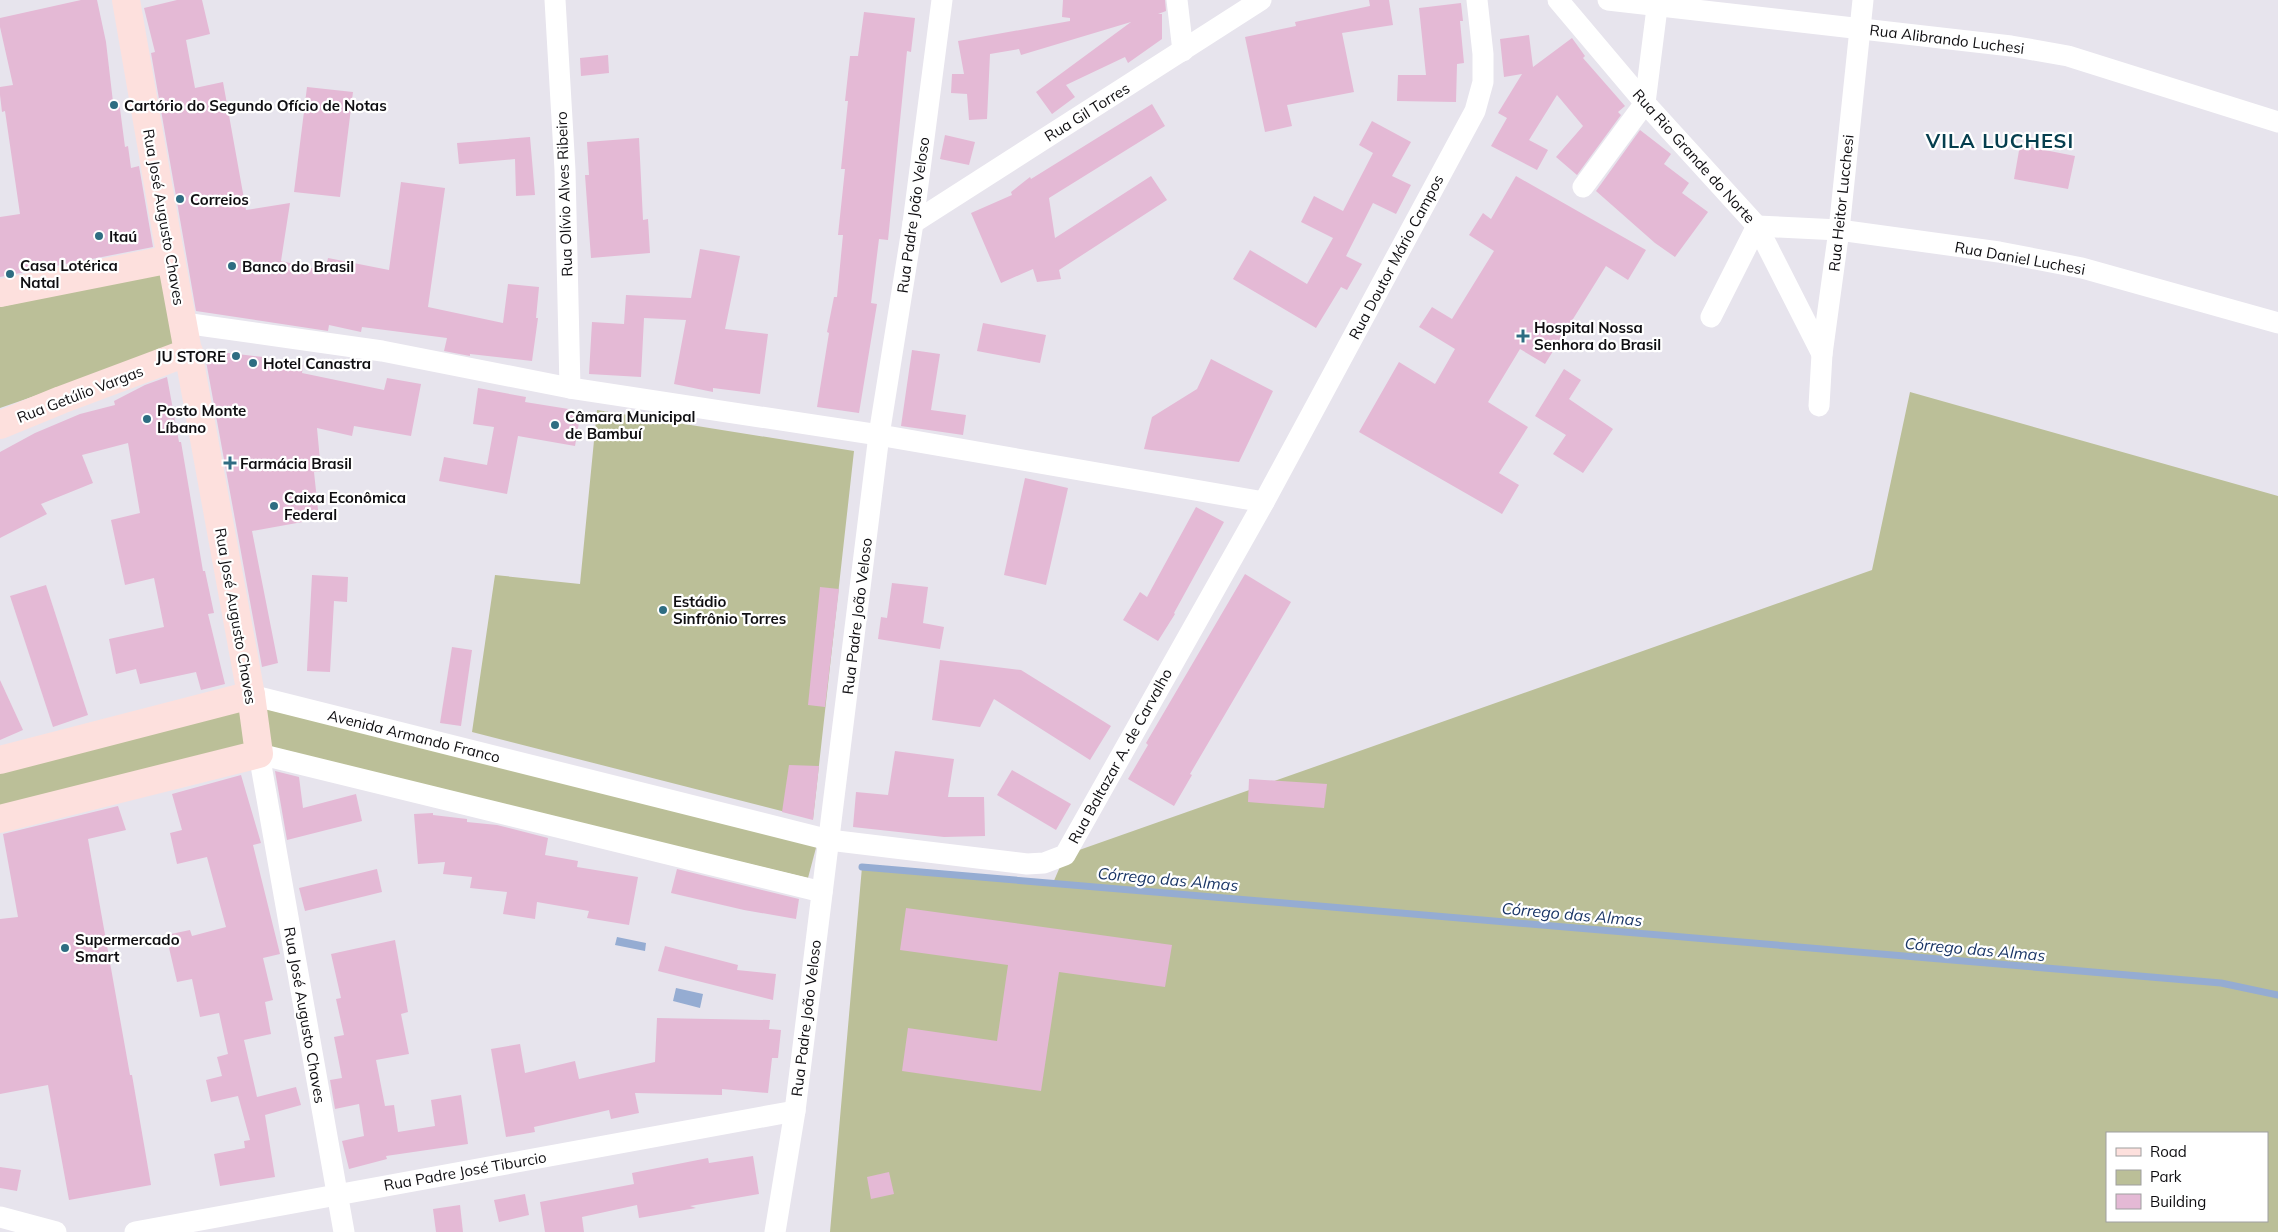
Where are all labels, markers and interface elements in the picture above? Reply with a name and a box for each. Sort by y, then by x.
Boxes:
street label: Rua Alibrando Luchesi [1869,20,2025,58]
street label: Rua Gil Torres [1041,78,1133,146]
street label: Rua Rio Grande do Norte [1629,85,1759,227]
place label: Cartório do Segundo Ofício de Notas [124,96,387,115]
marker: Cartório do Segundo Ofício de Notas [108,99,120,111]
street label: Rua Olívio Alves Ribeiro [552,111,576,277]
street label: Rua José Augusto Chaves [139,127,189,307]
district label: VILA LUCHESI [1925,128,2074,153]
street label: Rua Heitor Lucchesi [1824,134,1858,272]
street label: Rua Padre João Veloso [893,136,933,294]
street label: Rua Doutor Mário Campos [1344,171,1448,343]
place label: Correios [190,190,249,209]
marker: Correios [174,193,186,205]
place label: Itaú [109,227,137,246]
marker: Itaú [93,230,105,242]
street label: Rua Daniel Luchesi [1953,237,2087,279]
place label: Casa Lotérica Natal [20,256,118,292]
place label: Banco do Brasil [242,257,354,276]
marker: Banco do Brasil [226,260,238,272]
marker: Casa Lotérica Natal [4,268,16,280]
place label: Hospital Nossa Senhora do Brasil [1534,318,1661,354]
marker: Hospital Nossa Senhora do Brasil [1516,329,1530,343]
place label: JU STORE [156,347,226,366]
marker: JU STORE [230,350,242,362]
place label: Hotel Canastra [263,354,371,373]
marker: Hotel Canastra [247,357,259,369]
street label: Rua Getúlio Vargas [14,361,146,427]
place label: Posto Monte Líbano [157,401,246,437]
place label: Câmara Municipal de Bambuí [565,407,696,443]
marker: Posto Monte Líbano [141,413,153,425]
marker: Câmara Municipal de Bambuí [549,419,561,431]
place label: Farmácia Brasil [240,454,352,473]
marker: Farmácia Brasil [224,457,236,469]
place label: Caixa Econômica Federal [284,488,406,524]
marker: Caixa Econômica Federal [268,500,280,512]
street label: Rua José Augusto Chaves [211,526,261,706]
street label: Rua Padre João Veloso [838,537,876,695]
place label: Estádio Sinfrônio Torres [673,592,786,628]
marker: Estádio Sinfrônio Torres [657,604,669,616]
street label: Rua Baltazar A. de Carvalho [1064,665,1176,847]
street label: Avenida Armando Franco [326,705,502,767]
water label: Córrego das Almas [1097,863,1239,895]
water label: Córrego das Almas [1501,898,1643,930]
street label: Rua José Augusto Chaves [280,925,330,1105]
place label: Supermercado Smart [75,930,180,966]
water label: Córrego das Almas [1904,933,2046,965]
street label: Rua Padre João Veloso [787,939,825,1097]
marker: Supermercado Smart [59,942,71,954]
legend [2106,1132,2268,1222]
text: Road [2150,1142,2187,1161]
street label: Rua Padre José Tiburcio [382,1147,548,1195]
text: Park [2150,1167,2182,1186]
text: Building [2150,1192,2206,1211]

